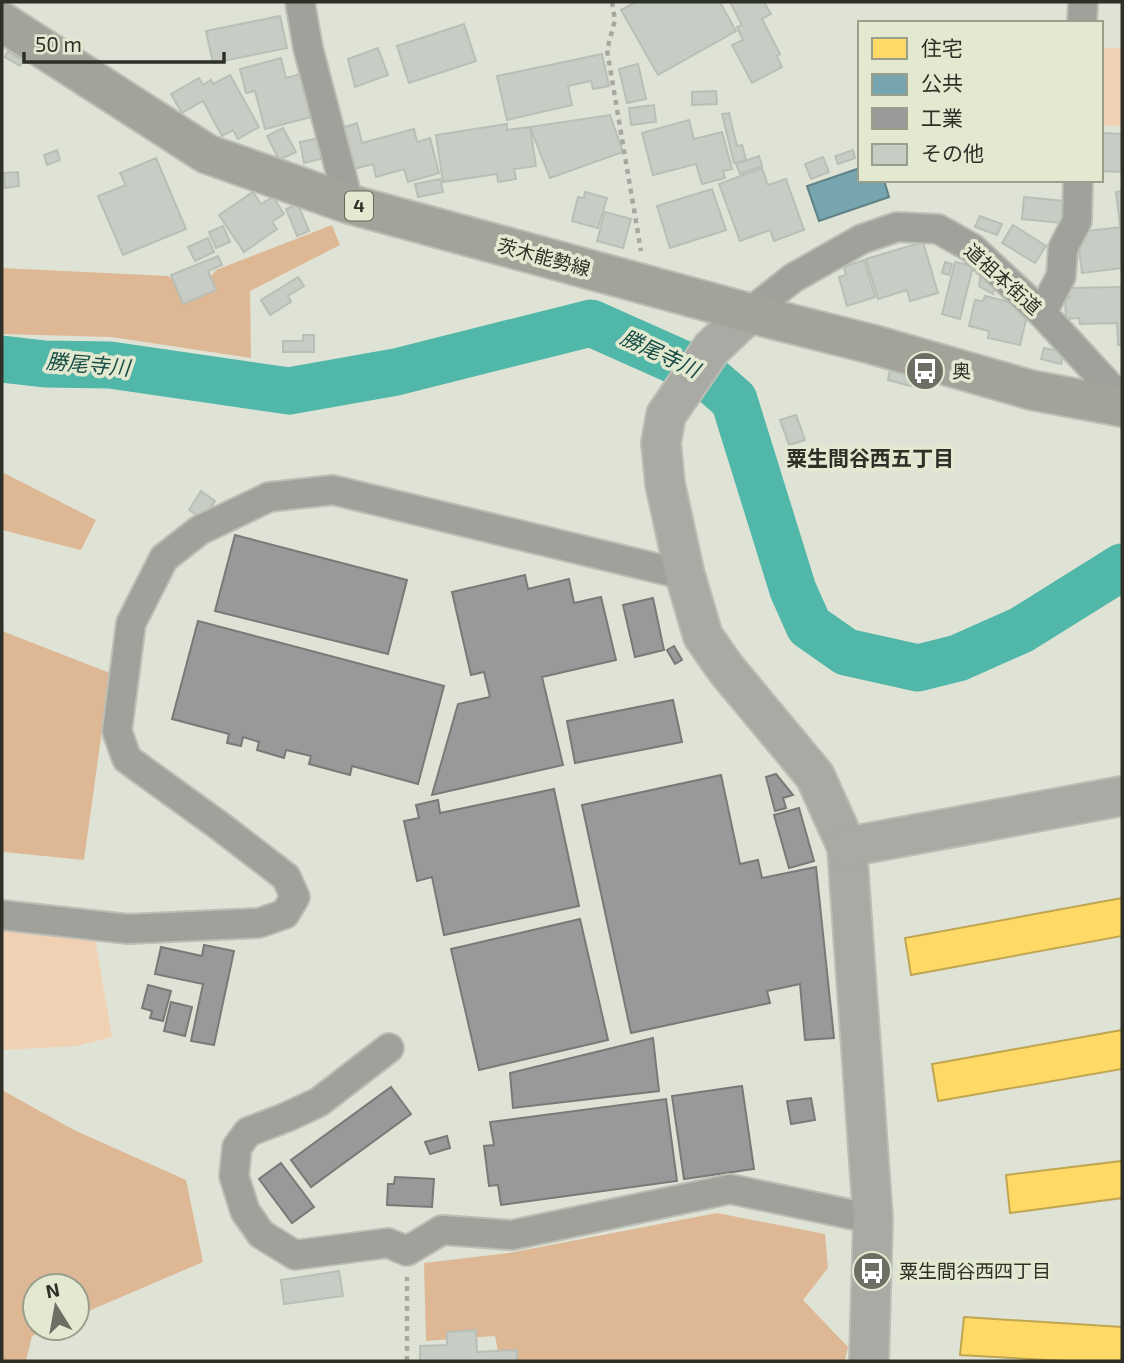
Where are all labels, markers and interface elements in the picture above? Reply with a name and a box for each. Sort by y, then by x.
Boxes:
scale bar [24,21,224,65]
legend [858,21,1103,182]
text: 50 m [35,31,82,56]
text: 住宅 [921,35,963,60]
text: 公共 [921,70,963,95]
text: 工業 [921,105,963,130]
text: その他 [921,140,984,165]
road number: 4 [345,191,373,220]
street label: 茨木能勢線 [495,233,593,280]
street label: 道祖本街道 [960,238,1046,319]
water label: 勝尾寺川 [617,324,706,383]
water label: 勝尾寺川 [45,347,133,380]
bus stop icon: 奥 [904,350,946,392]
place label: 奥 [952,359,971,382]
district label: 粟生間谷西五丁目 [786,445,954,470]
bus stop icon: 粟生間谷西四丁目 [851,1250,893,1292]
place label: 粟生間谷西四丁目 [899,1259,1051,1282]
north arrow [21,1272,91,1342]
text: N [44,1277,62,1302]

